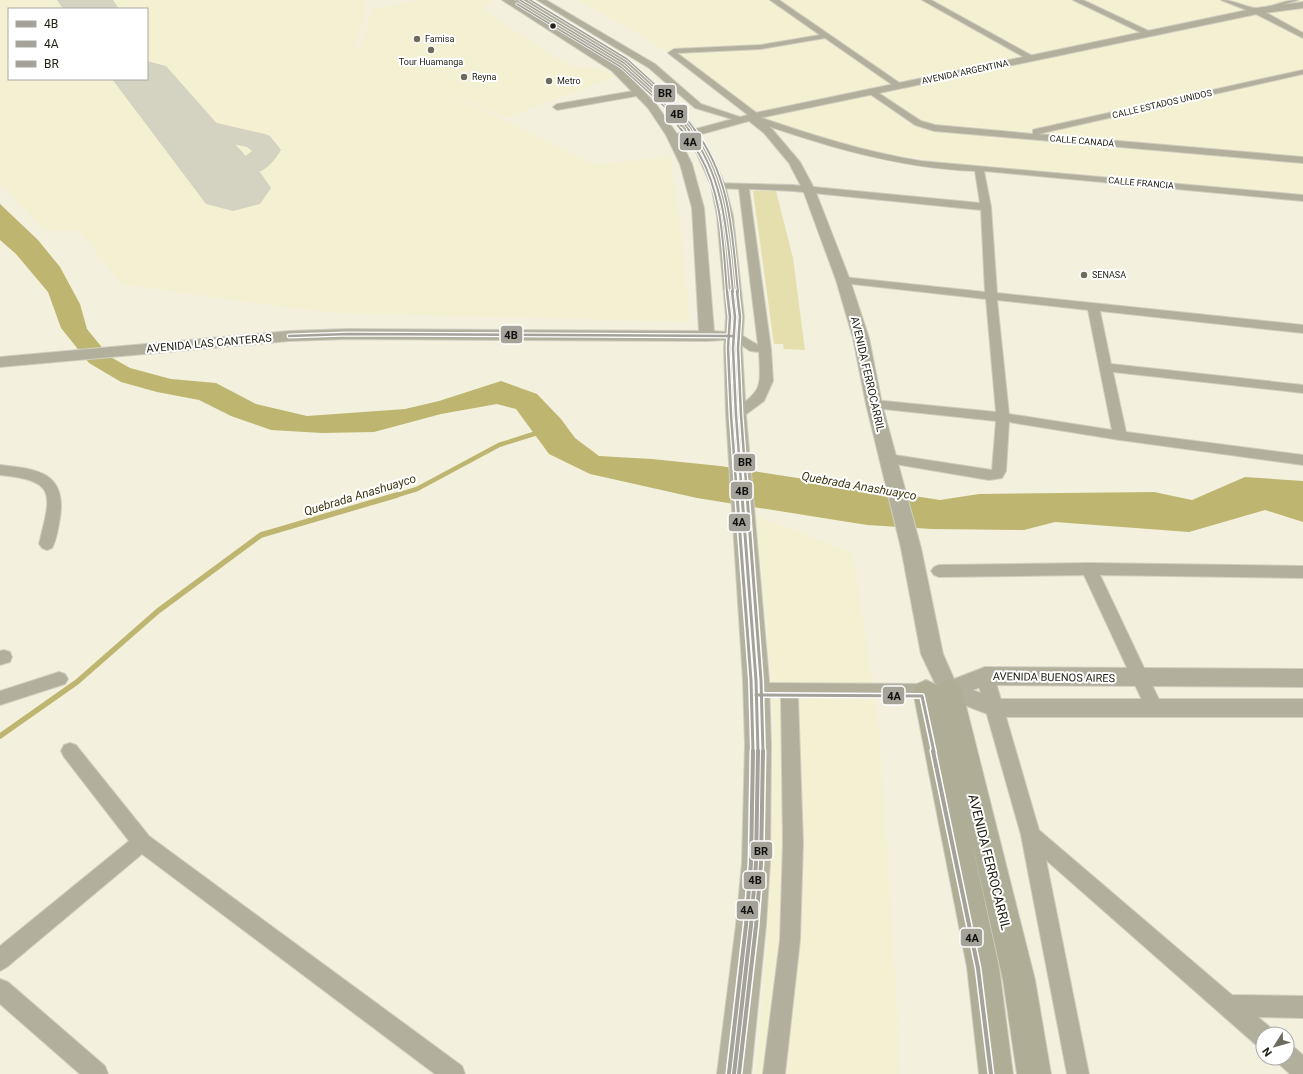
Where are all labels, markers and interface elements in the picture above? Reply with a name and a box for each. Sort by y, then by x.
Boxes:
legend [8,8,148,80]
text: 4B [44,17,58,31]
unlabelled marker [548,21,558,31]
marker: Famisa [412,34,422,44]
place label: Famisa [425,34,454,44]
text: 4A [44,37,59,51]
marker: Tour Huamanga [426,45,436,55]
text: BR [44,57,59,71]
place label: Tour Huamanga [399,57,463,67]
street label: AVENIDA ARGENTINA [921,58,1009,86]
marker: Reyna [459,72,469,82]
place label: Reyna [472,72,496,82]
marker: Metro [544,76,554,86]
place label: Metro [557,76,581,86]
line badge: BR [653,84,676,103]
text: BR [658,87,672,100]
street label: CALLE ESTADOS UNIDOS [1111,88,1213,120]
line badge: 4B [665,104,688,124]
text: 4B [670,108,684,121]
line badge: 4A [679,132,702,151]
street label: CALLE CANADÁ [1049,132,1115,149]
text: 4A [683,136,697,149]
street label: CALLE FRANCIA [1108,175,1174,191]
marker: SENASA [1079,270,1089,280]
place label: SENASA [1092,270,1126,280]
street label: AVENIDA FERROCARRIL [848,315,887,433]
line badge: 4B [500,325,523,344]
text: 4B [504,329,518,342]
street label: AVENIDA LAS CANTERAS [146,332,273,355]
line badge: BR [733,453,756,472]
text: BR [738,456,752,469]
water label: Quebrada Anashuayco [800,469,918,503]
water label: Quebrada Anashuayco [302,471,418,519]
line badge: 4B [730,481,753,500]
text: 4B [735,485,749,498]
line badge: 4A [728,513,751,532]
text: 4A [732,516,746,529]
street label: AVENIDA BUENOS AIRES [993,670,1116,685]
line badge: 4A [882,686,905,705]
text: 4A [887,690,901,703]
street label: AVENIDA FERROCARRIL [965,793,1014,932]
line badge: BR [750,841,773,860]
text: BR [754,845,768,858]
line badge: 4B [743,871,766,890]
text: 4B [748,874,762,887]
line badge: 4A [736,900,759,920]
text: 4A [740,904,754,917]
line badge: 4A [960,928,983,947]
text: 4A [965,932,979,945]
north arrow [1255,1026,1295,1066]
text: N [1260,1045,1275,1059]

